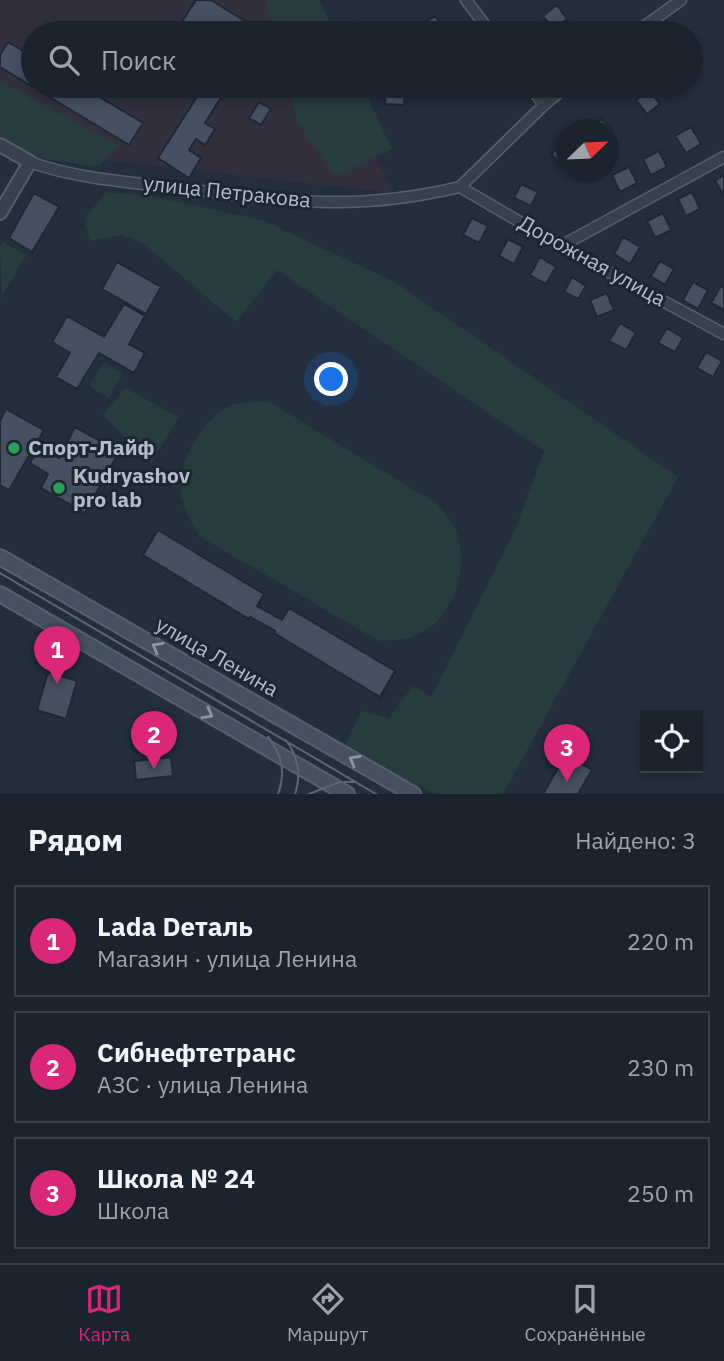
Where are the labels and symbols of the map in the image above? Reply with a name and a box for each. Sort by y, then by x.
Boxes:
north arrow [556,119,619,182]
street label: улица Петракова [142,168,312,214]
street label: Дорожная улица [514,208,671,312]
your location [314,362,348,396]
place label: Спорт-Лайф [28,433,155,461]
marker: Спорт-Лайф [6,440,22,456]
place label: Kudryashov pro lab [73,461,191,513]
marker: Kudryashov pro lab [51,480,67,496]
street label: улица Ленина [151,610,284,703]
pin: 1 [34,626,80,684]
one-way arrow [151,642,164,655]
one-way arrow [200,706,213,719]
pin: 2 [131,711,177,769]
pin: 3 [544,724,590,782]
one-way arrow [349,755,361,768]

